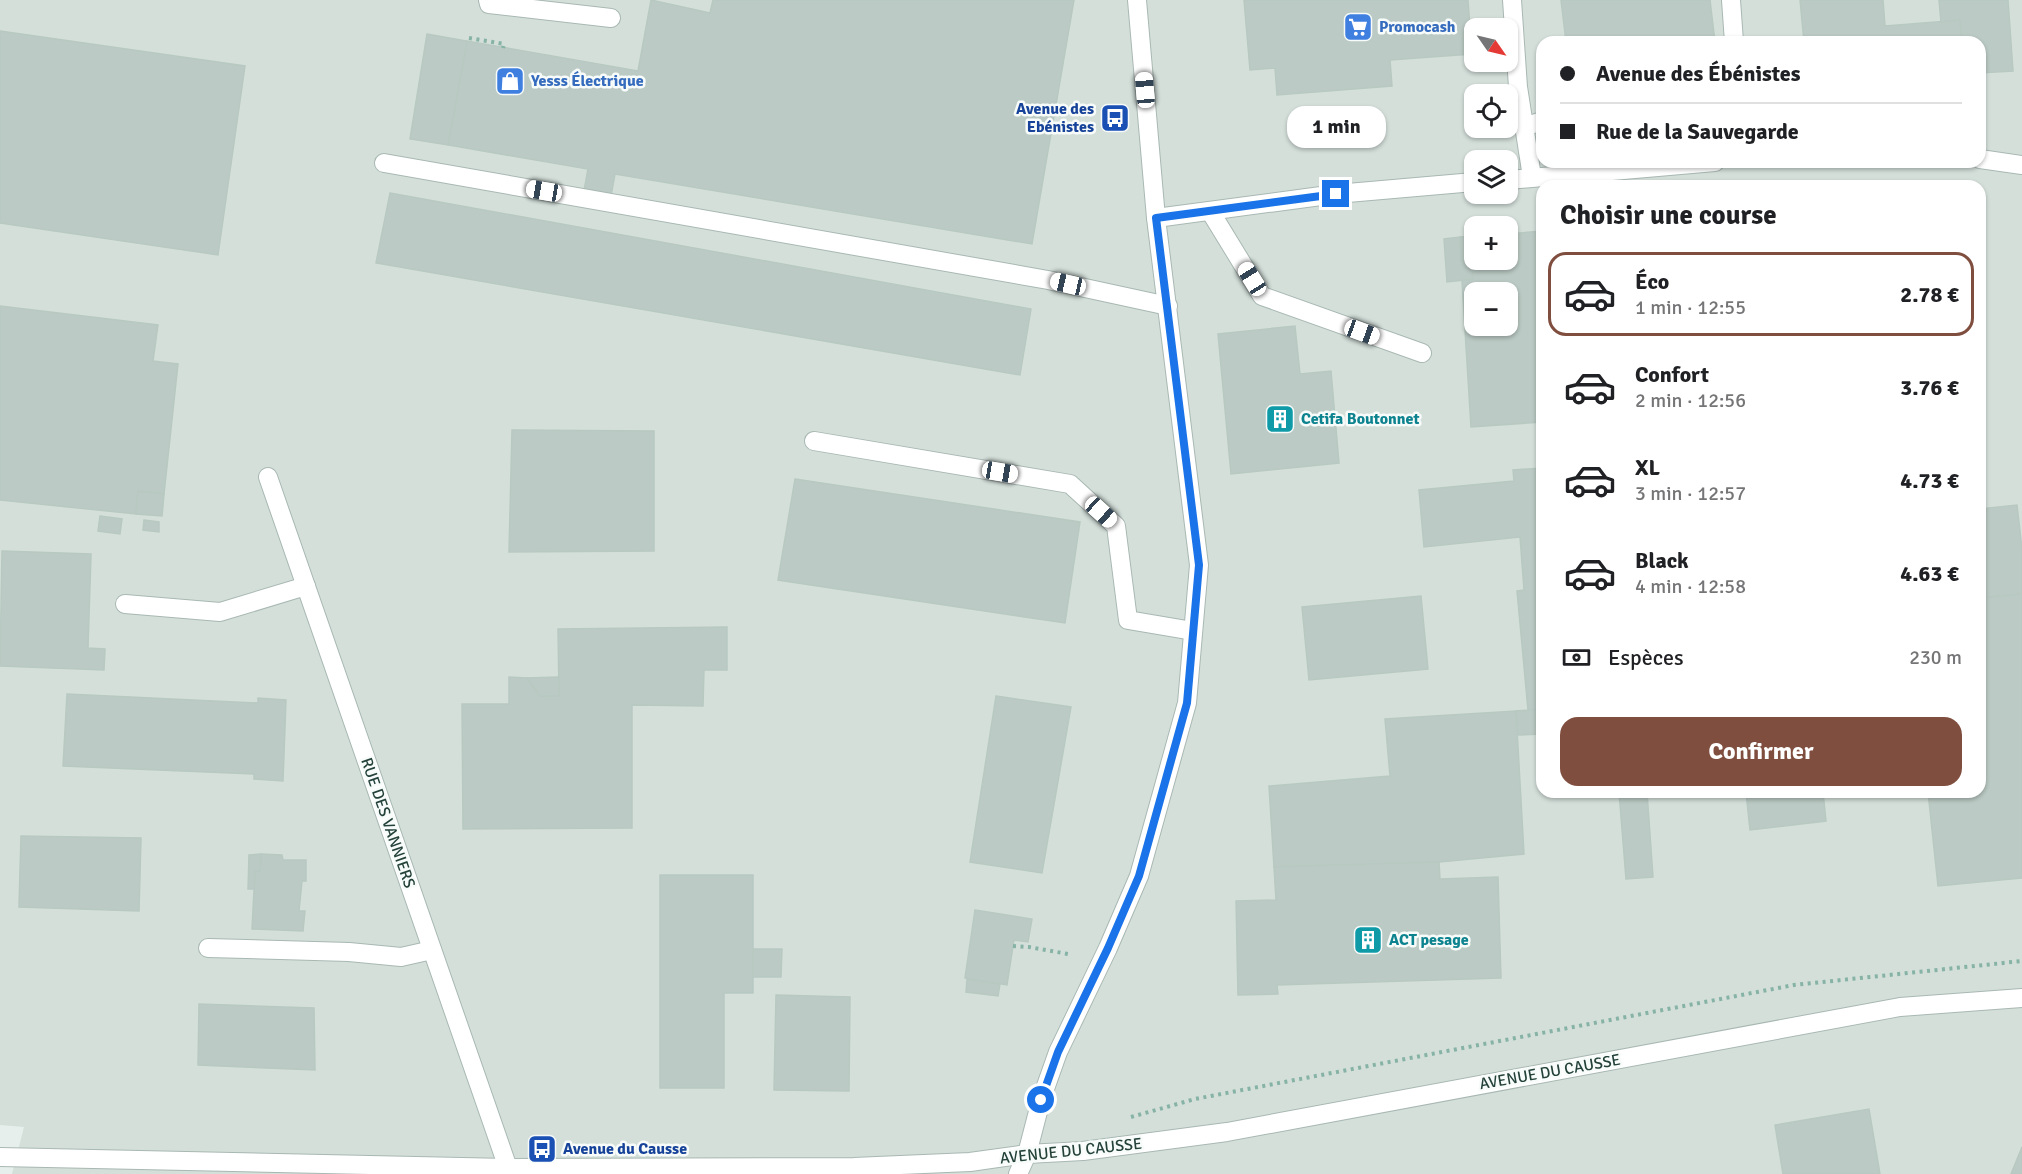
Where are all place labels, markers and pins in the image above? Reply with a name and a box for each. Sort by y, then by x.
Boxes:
supermarket icon: Promocash [1342,11,1374,43]
place label: Promocash [1379,17,1456,37]
shop icon: Yesss Électrique [494,65,526,97]
place label: Yesss Électrique [530,71,644,91]
place label: Avenue des Ebénistes [1016,99,1094,137]
bus stop icon: Avenue des Ebénistes [1099,102,1131,134]
building icon: Cetifa Boutonnet [1264,403,1296,435]
place label: Cetifa Boutonnet [1301,409,1419,429]
building icon: ACT pesage [1352,924,1384,956]
place label: ACT pesage [1389,930,1469,950]
bus stop icon: Avenue du Causse [526,1133,558,1165]
place label: Avenue du Causse [563,1139,687,1159]

